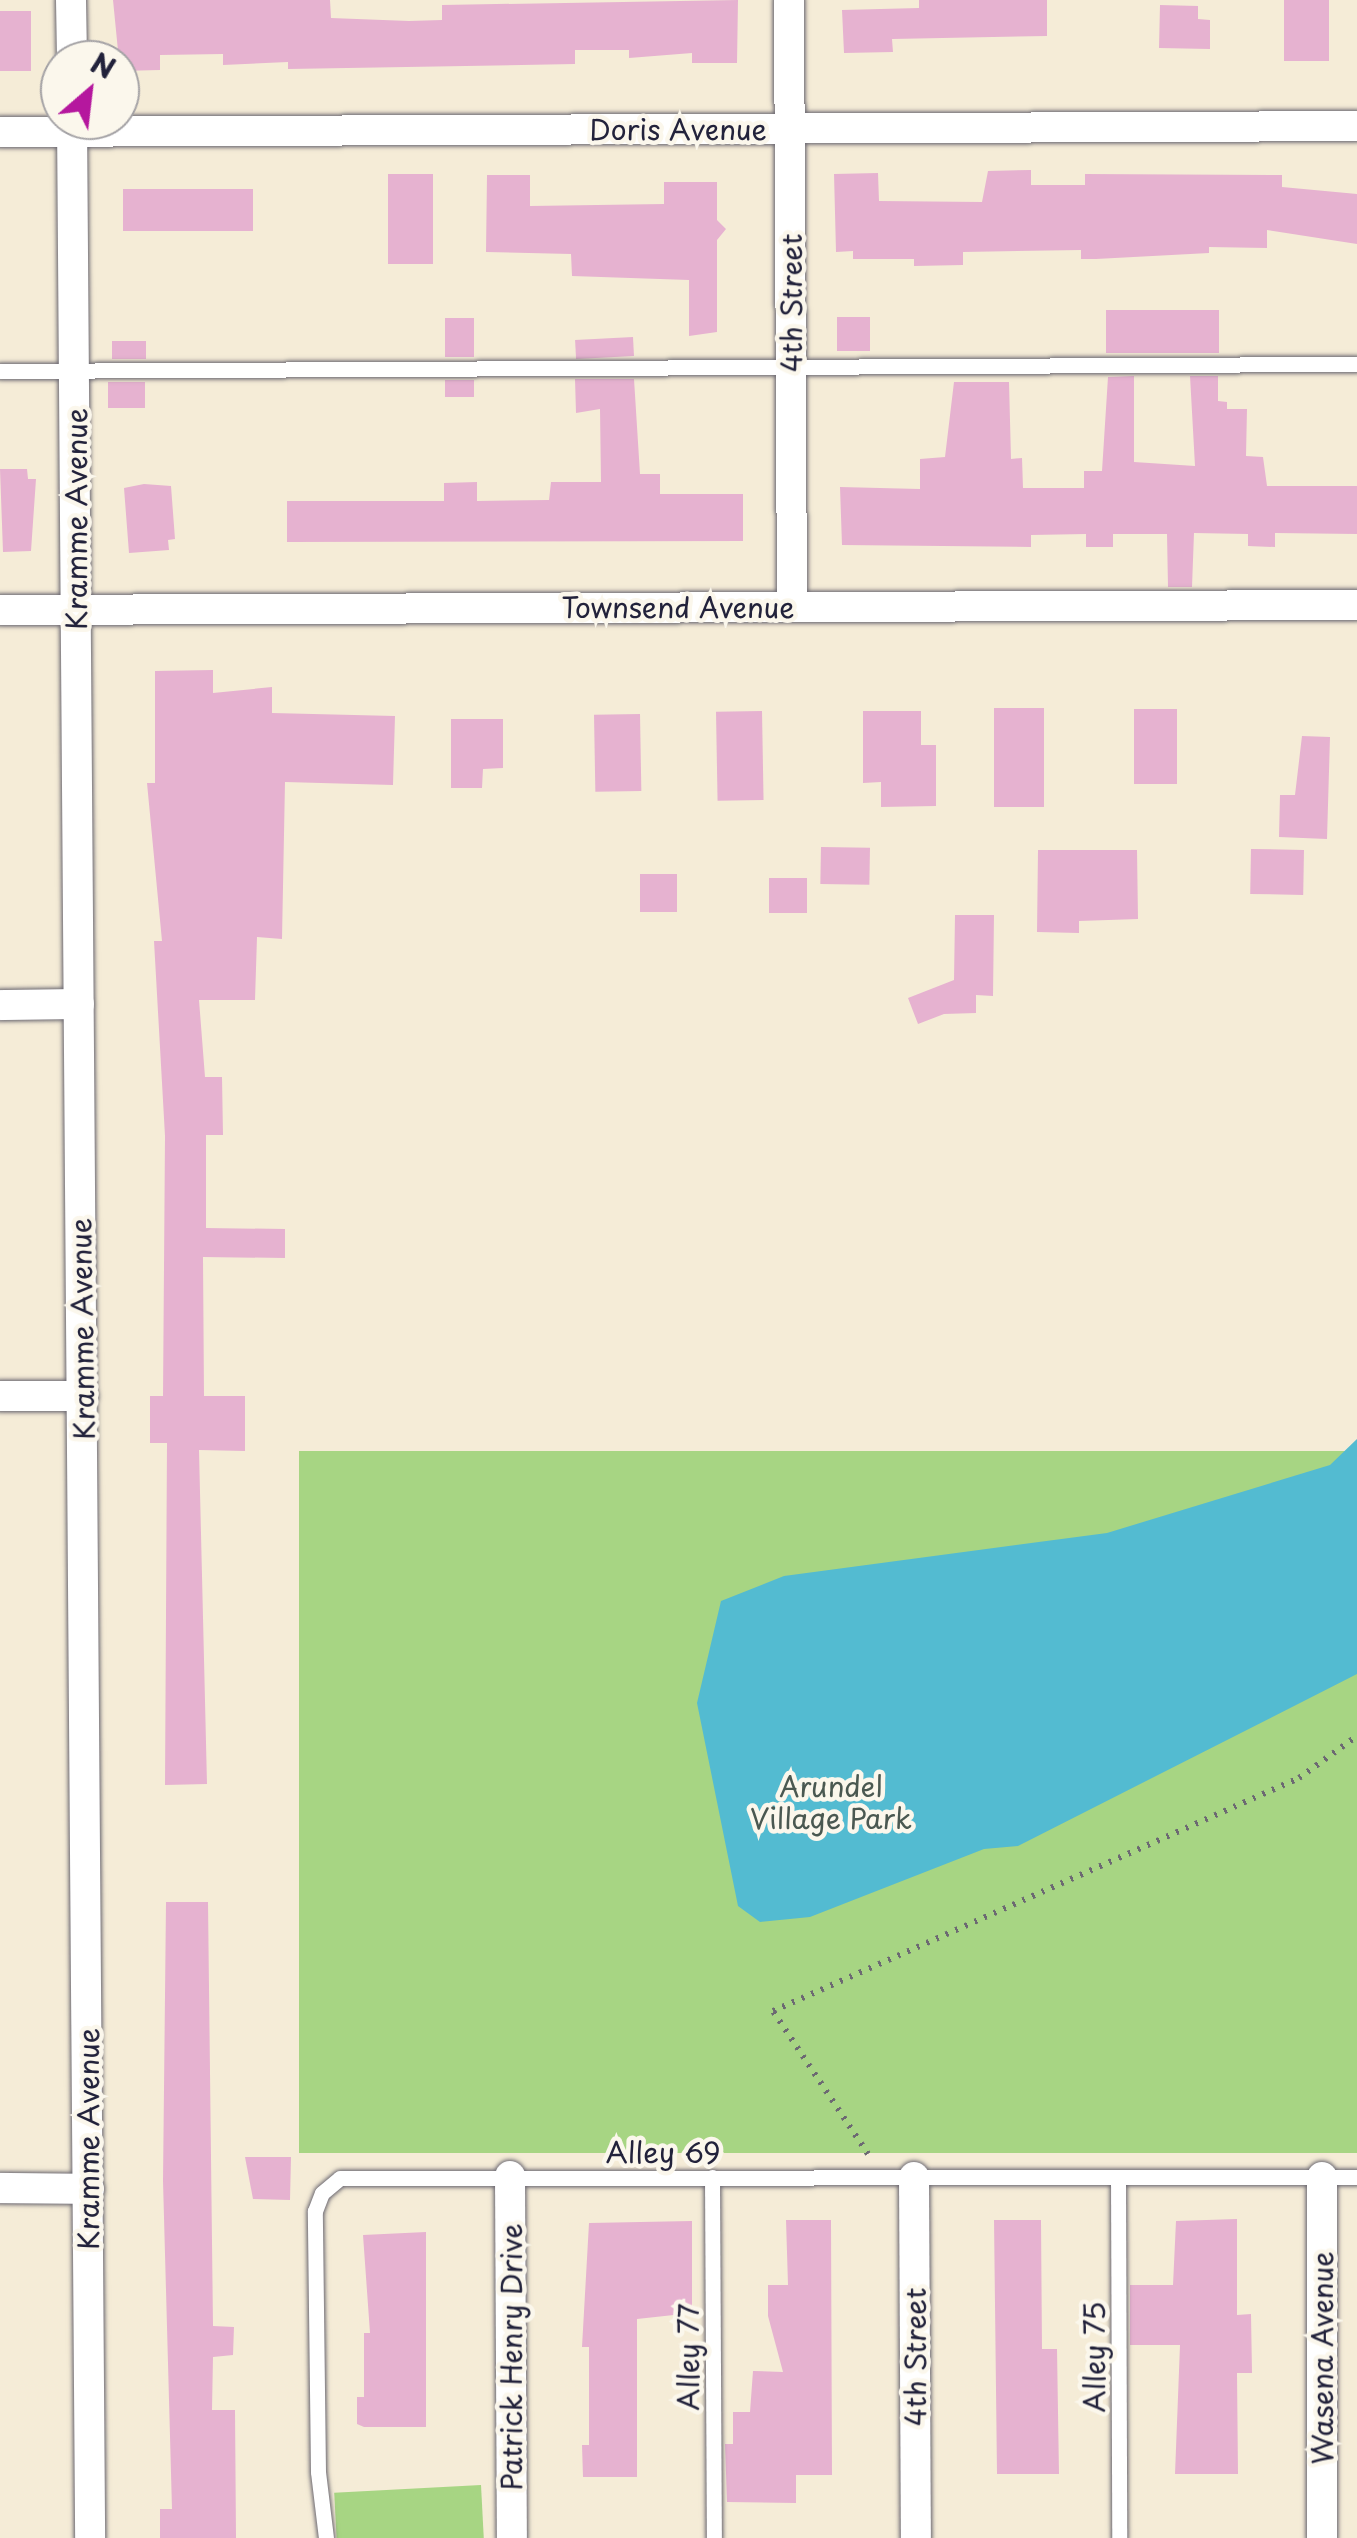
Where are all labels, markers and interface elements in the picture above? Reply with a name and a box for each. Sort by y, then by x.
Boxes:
north arrow [40,40,140,140]
text: N [83,41,123,89]
street label: Doris Avenue [590,112,766,146]
street label: 4th Street [774,234,808,372]
street label: Kramme Avenue [59,409,93,629]
street label: Townsend Avenue [561,590,795,624]
street label: Kramme Avenue [63,1219,101,1439]
park label: Arundel Village Park [750,1769,912,1835]
street label: Kramme Avenue [71,2029,105,2249]
street label: Alley 69 [606,2135,720,2169]
street label: Patrick Henry Drive [494,2223,528,2491]
street label: Wasena Avenue [1305,2251,1339,2465]
street label: 4th Street [898,2288,932,2426]
street label: Alley 77 [671,2302,705,2412]
street label: Alley 75 [1077,2302,1111,2412]

